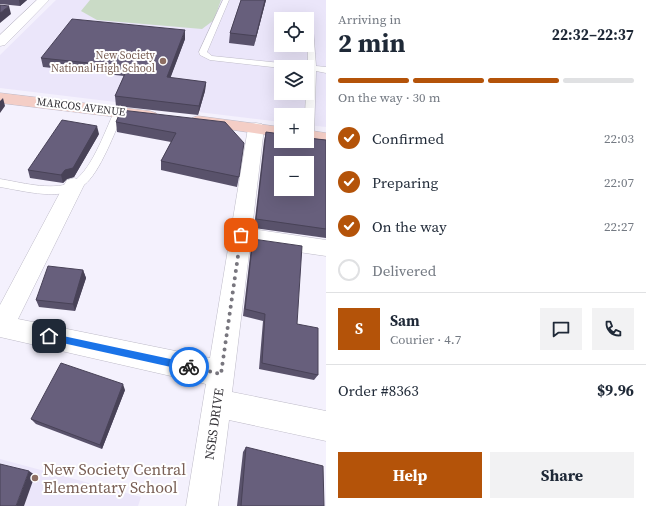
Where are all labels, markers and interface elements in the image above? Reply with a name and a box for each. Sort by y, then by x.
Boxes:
text: Arriving in [338,11,401,28]
map controls [274,12,314,196]
button: locate [274,12,314,52]
text: 22:32–22:37 [552,24,634,45]
text: 2 min [338,25,405,61]
place label: New Society National High School [51,48,155,76]
marker: New Society National High School [158,56,168,66]
button: layers [274,60,314,100]
text: On the way · 30 m [338,89,440,106]
street label: MARCOS AVENUE [36,94,127,120]
button: + [274,108,314,148]
icon: check [338,127,360,149]
text: Confirmed [372,128,444,149]
text: 22:03 [604,130,634,147]
button: − [274,156,314,196]
icon: check [338,171,360,193]
text: Preparing [372,172,438,193]
text: 22:07 [604,174,634,191]
icon: check [338,215,360,237]
text: On the way [372,216,447,237]
pin [224,218,258,252]
text: 22:27 [604,218,634,235]
icon: bag [230,224,252,246]
text: Delivered [372,260,436,281]
button: chat [540,308,582,350]
button: phone [592,308,634,350]
text: Sam [390,310,420,331]
text: S [355,318,363,339]
pin [32,319,66,353]
icon: home [38,325,60,347]
text: Courier · 4.7 [390,331,461,348]
courier [169,347,209,387]
icon: bike [178,356,200,378]
text: Order #8363 [338,380,419,401]
text: $9.96 [597,380,634,401]
street label: NSES DRIVE [201,387,227,461]
button: Help [338,452,482,498]
button: Share [490,452,634,498]
place label: New Society Central Elementary School [43,458,186,498]
marker: New Society Central Elementary School [30,473,40,483]

